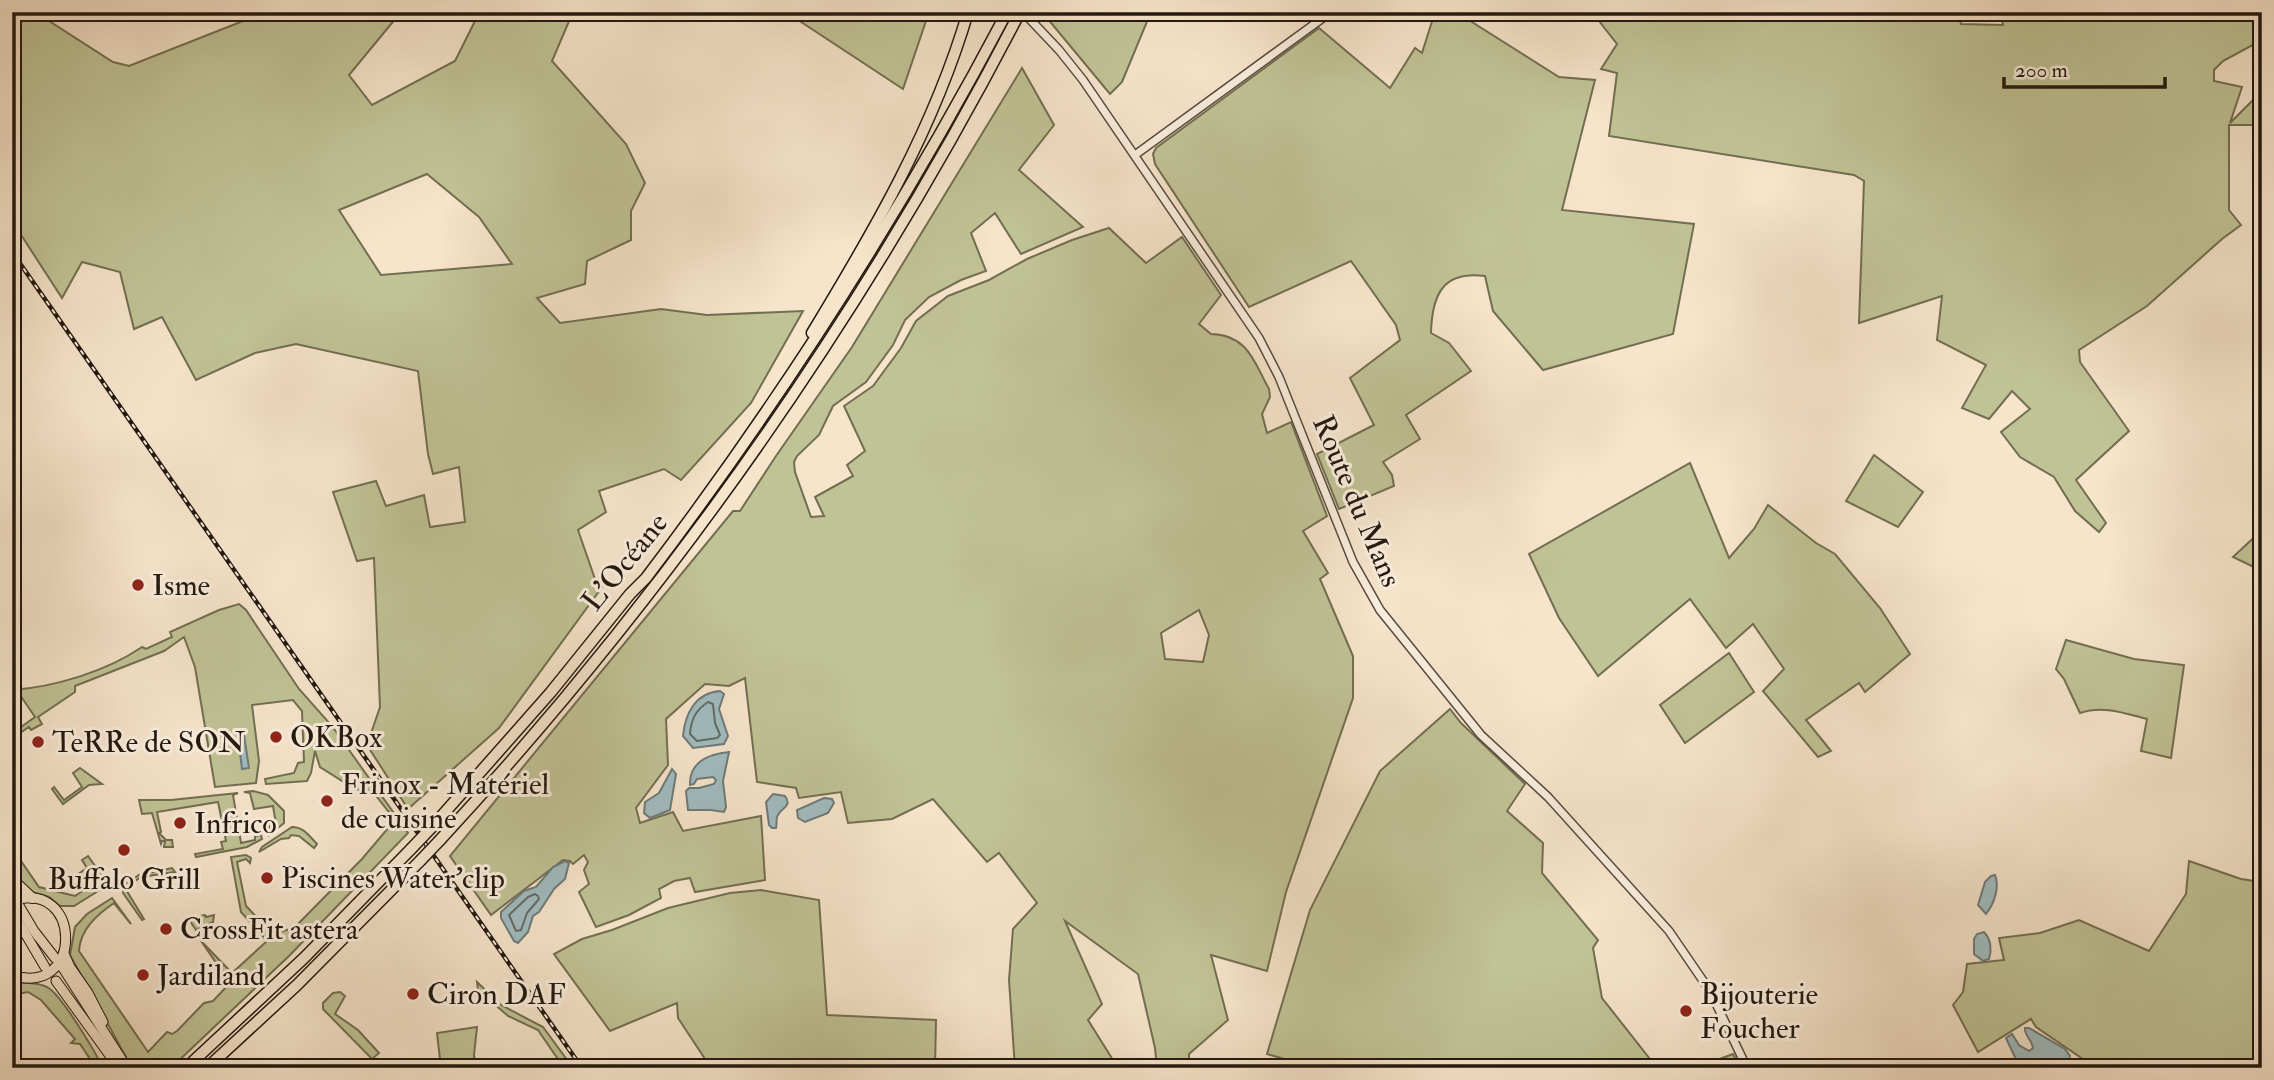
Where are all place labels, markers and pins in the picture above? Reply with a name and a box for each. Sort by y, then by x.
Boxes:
place label: Isme [152,567,210,604]
marker: Isme [130,577,146,593]
place label: OKBox [290,719,382,756]
place label: TeRRe de SON [52,724,245,761]
marker: OKBox [268,729,284,745]
marker: TeRRe de SON [30,734,46,750]
place label: Frinox - Matériel de cuisine [341,766,549,837]
marker: Frinox - Matériel de cuisine [319,793,335,809]
place label: Infrico [194,805,277,842]
marker: Infrico [172,815,188,831]
marker: Buffalo Grill [116,842,132,858]
place label: Piscines Water'clip [281,860,505,897]
place label: Buffalo Grill [48,861,201,898]
marker: Piscines Water'clip [259,870,275,886]
place label: CrossFit astera [180,911,359,948]
marker: CrossFit astera [158,921,174,937]
place label: Jardiland [156,957,265,994]
marker: Jardiland [135,967,151,983]
place label: Ciron DAF [427,976,566,1013]
place label: Bijouterie Foucher [1700,976,1818,1047]
marker: Ciron DAF [405,986,421,1002]
marker: Bijouterie Foucher [1678,1003,1694,1019]

